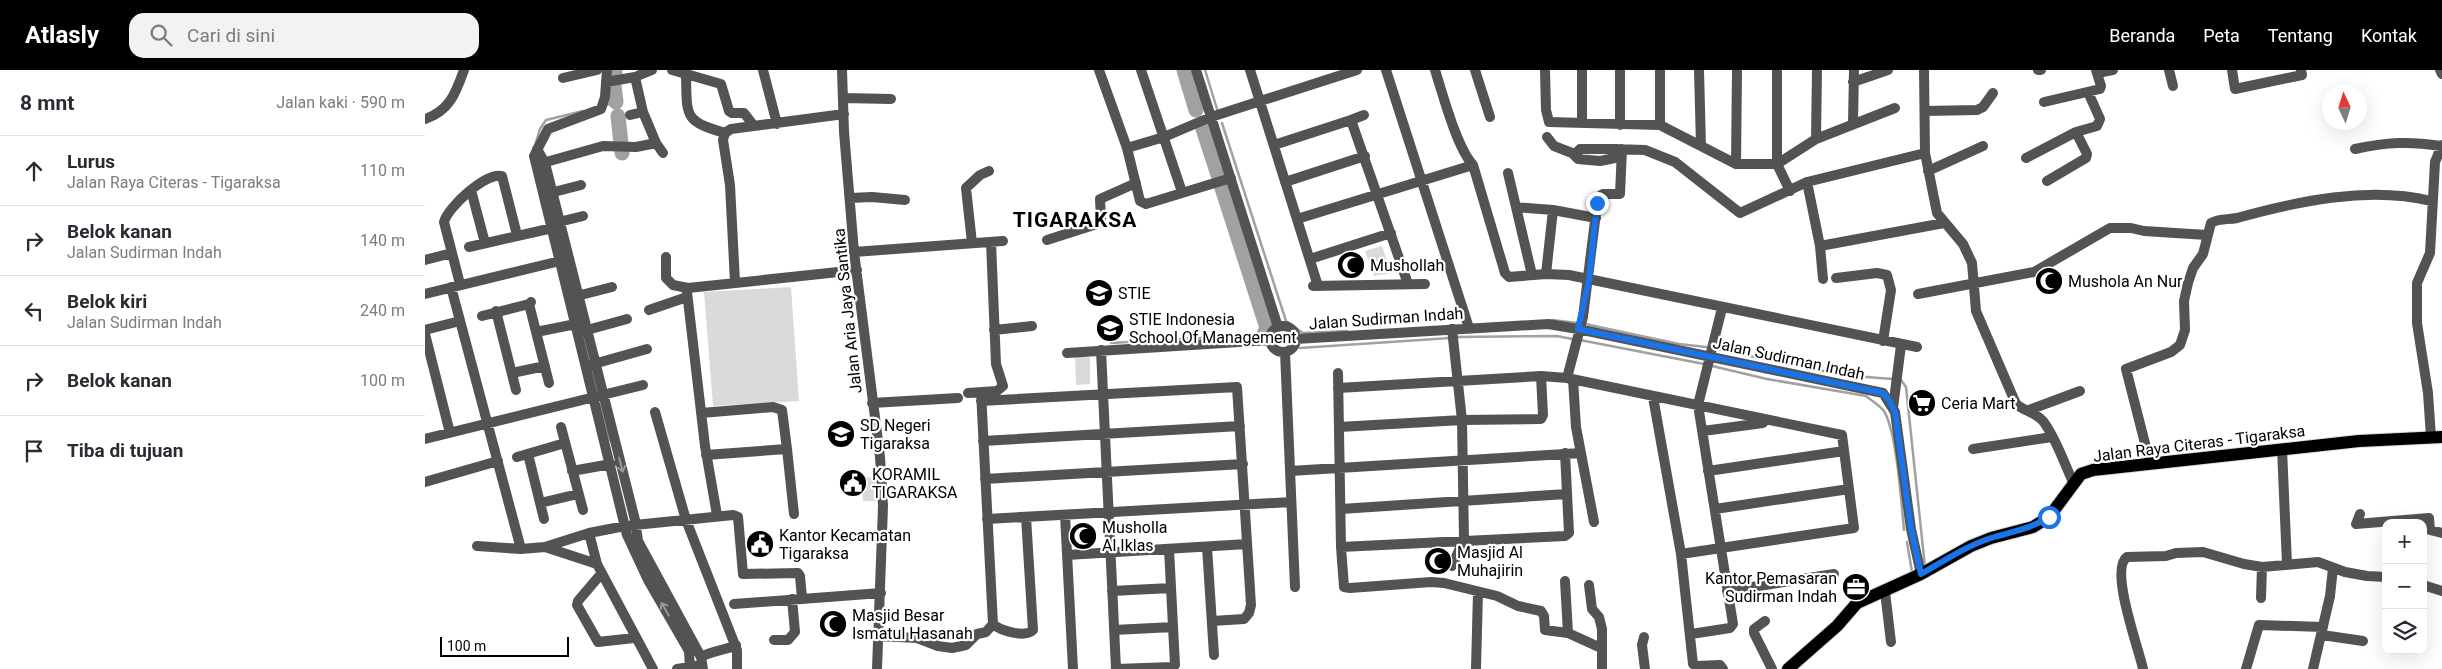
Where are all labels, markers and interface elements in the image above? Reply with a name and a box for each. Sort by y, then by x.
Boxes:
search box [129,13,479,58]
text: Atlasly [25,21,99,49]
icon: search [147,21,175,49]
text: Cari di sini [187,24,275,47]
text: Beranda [2109,25,2175,46]
text: Peta [2203,25,2240,46]
text: Tentang [2268,25,2333,46]
text: Kontak [2361,25,2417,46]
north arrow [2322,85,2367,130]
text: 8 mnt [20,91,74,115]
text: Jalan kaki · 590 m [276,93,405,112]
text: Lurus [67,150,115,173]
icon: ahead [20,157,48,185]
text: 110 m [360,161,405,180]
text: Jalan Raya Citeras - Tigaraksa [67,173,281,192]
route end [1586,192,1609,215]
district label: TIGARAKSA [1013,208,1137,232]
text: Belok kanan [67,220,172,243]
icon: right [20,227,48,255]
street label: Jalan Aria Jaya Santika [829,227,866,394]
text: 140 m [360,231,405,250]
text: Jalan Sudirman Indah [67,243,222,262]
mosque icon: Mushollah [1336,250,1366,280]
place label: Mushollah [1370,256,1444,275]
mosque icon: Mushola An Nur [2034,266,2064,296]
place label: Mushola An Nur [2068,272,2183,291]
school or university icon: STIE [1084,278,1114,308]
place label: STIE [1118,284,1151,303]
text: Belok kiri [67,290,147,313]
icon: left [20,297,48,325]
text: 240 m [360,301,405,320]
street label: Jalan Sudirman Indah [1308,304,1464,333]
place label: STIE Indonesia School Of Management [1129,310,1297,347]
text: Jalan Sudirman Indah [67,313,222,332]
school or university icon: STIE Indonesia School Of Management [1095,313,1125,343]
street label: Jalan Sudirman Indah [1711,333,1867,384]
icon: right [20,367,48,395]
text: Belok kanan [67,369,172,392]
text: 100 m [360,371,405,390]
supermarket icon: Ceria Mart [1907,388,1937,418]
place label: Ceria Mart [1941,394,2016,413]
place label: SD Negeri Tigaraksa [860,416,931,453]
school or university icon: SD Negeri Tigaraksa [826,419,856,449]
street label: Jalan Raya Citeras - Tigaraksa [2092,421,2306,466]
icon: arrive [20,437,48,465]
text: Tiba di tujuan [67,439,183,462]
one-way arrow [616,457,626,473]
place label: KORAMIL TIGARAKSA [872,465,958,502]
public building icon: KORAMIL TIGARAKSA [838,468,868,498]
route start [2038,506,2061,529]
place label: Musholla Al Iklas [1102,518,1167,555]
map controls [2382,519,2427,654]
button: + [2382,519,2427,564]
mosque icon: Musholla Al Iklas [1068,521,1098,551]
place label: Kantor Kecamatan Tigaraksa [779,526,911,563]
public building icon: Kantor Kecamatan Tigaraksa [745,529,775,559]
place label: Masjid Al Muhajirin [1457,543,1523,580]
mosque icon: Masjid Al Muhajirin [1423,546,1453,576]
button: − [2382,564,2427,609]
place label: Kantor Pemasaran Sudirman Indah [1705,569,1837,606]
office icon: Kantor Pemasaran Sudirman Indah [1841,572,1871,602]
one-way arrow [659,603,669,617]
place label: Masjid Besar Ismatul Hasanah [852,606,973,643]
mosque icon: Masjid Besar Ismatul Hasanah [818,609,848,639]
button: layers [2382,609,2427,654]
scale bar [440,634,569,657]
text: 100 m [447,638,486,654]

